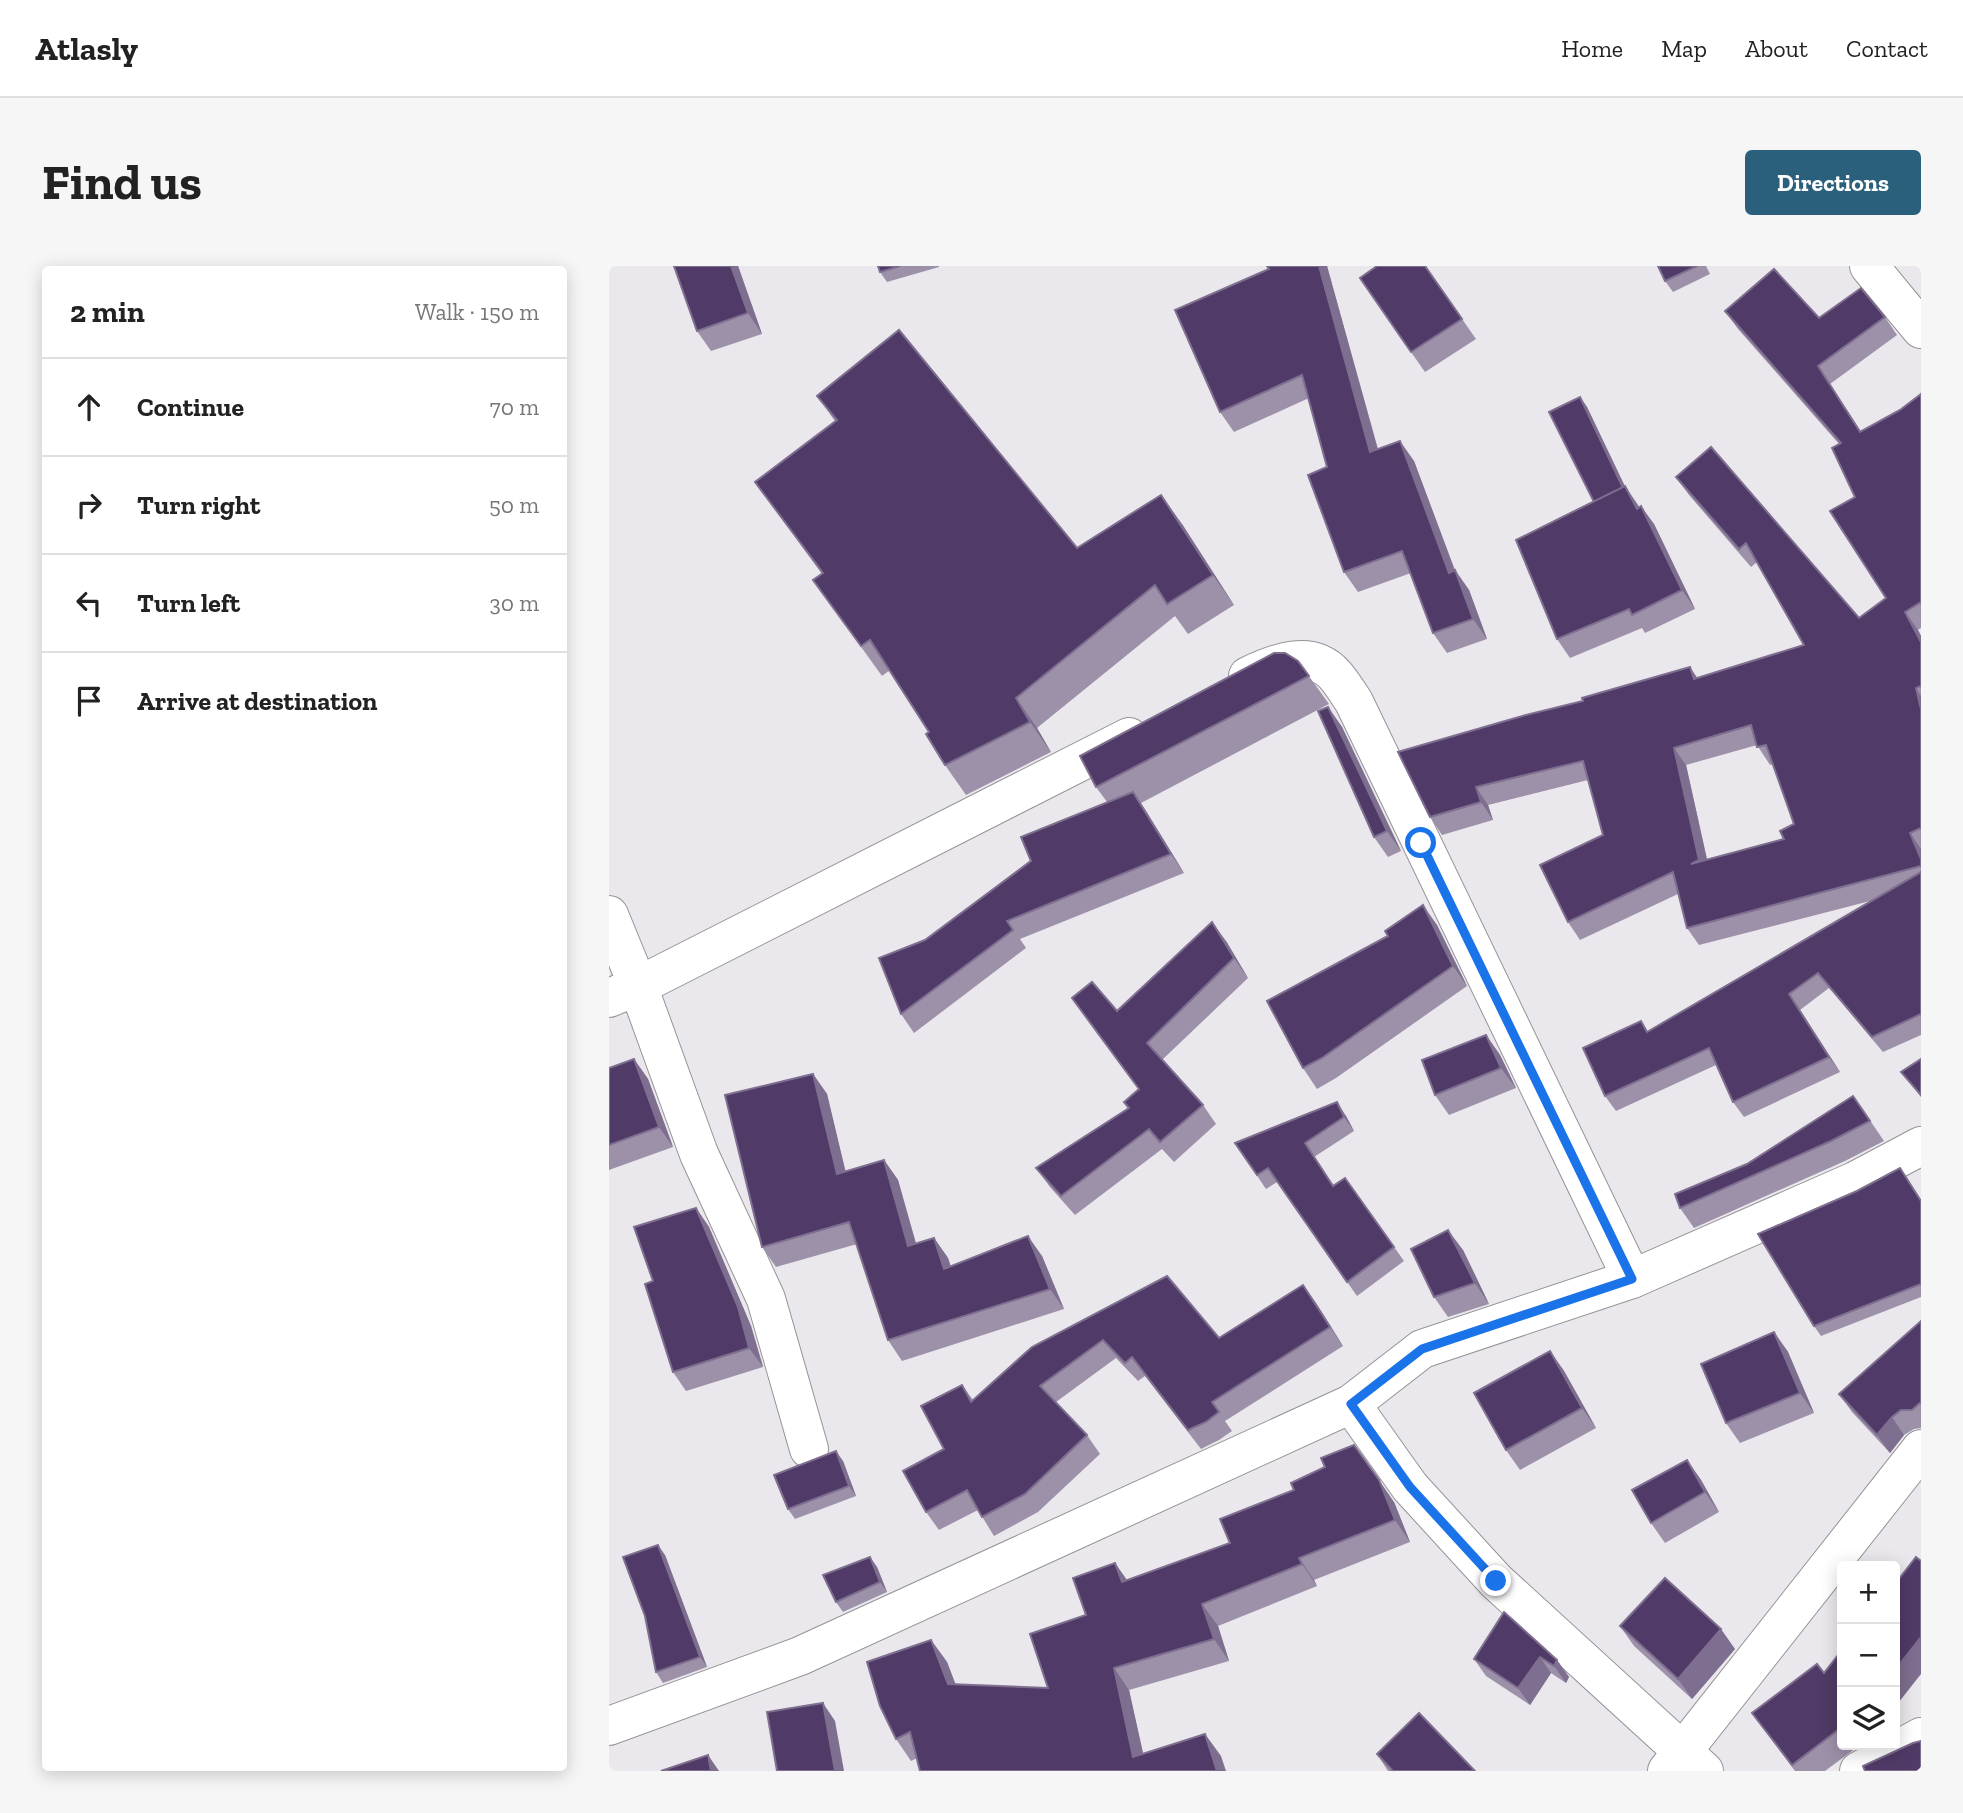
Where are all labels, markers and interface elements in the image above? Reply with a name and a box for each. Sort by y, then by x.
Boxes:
text: Atlasly [35,29,138,68]
text: Home [1561,34,1623,63]
text: Map [1661,34,1707,63]
text: About [1745,34,1808,63]
text: Contact [1846,34,1928,63]
button: Directions [1745,150,1921,215]
text: Find us [42,153,202,212]
text: 2 min [70,294,145,330]
text: Walk · 150 m [415,298,539,326]
icon: ahead [70,388,108,426]
text: Continue [137,391,244,423]
text: 70 m [490,393,539,421]
icon: right [70,486,108,524]
text: Turn right [137,489,260,521]
text: 50 m [489,491,539,519]
icon: left [70,584,108,622]
text: Turn left [137,587,240,619]
text: 30 m [489,589,539,617]
icon: arrive [70,682,108,720]
text: Arrive at destination [137,685,377,717]
route start [1405,827,1436,858]
map controls [1837,1561,1900,1750]
button: + [1837,1561,1900,1624]
route end [1480,1565,1511,1596]
button: − [1837,1624,1900,1687]
button: layers [1837,1687,1900,1750]

